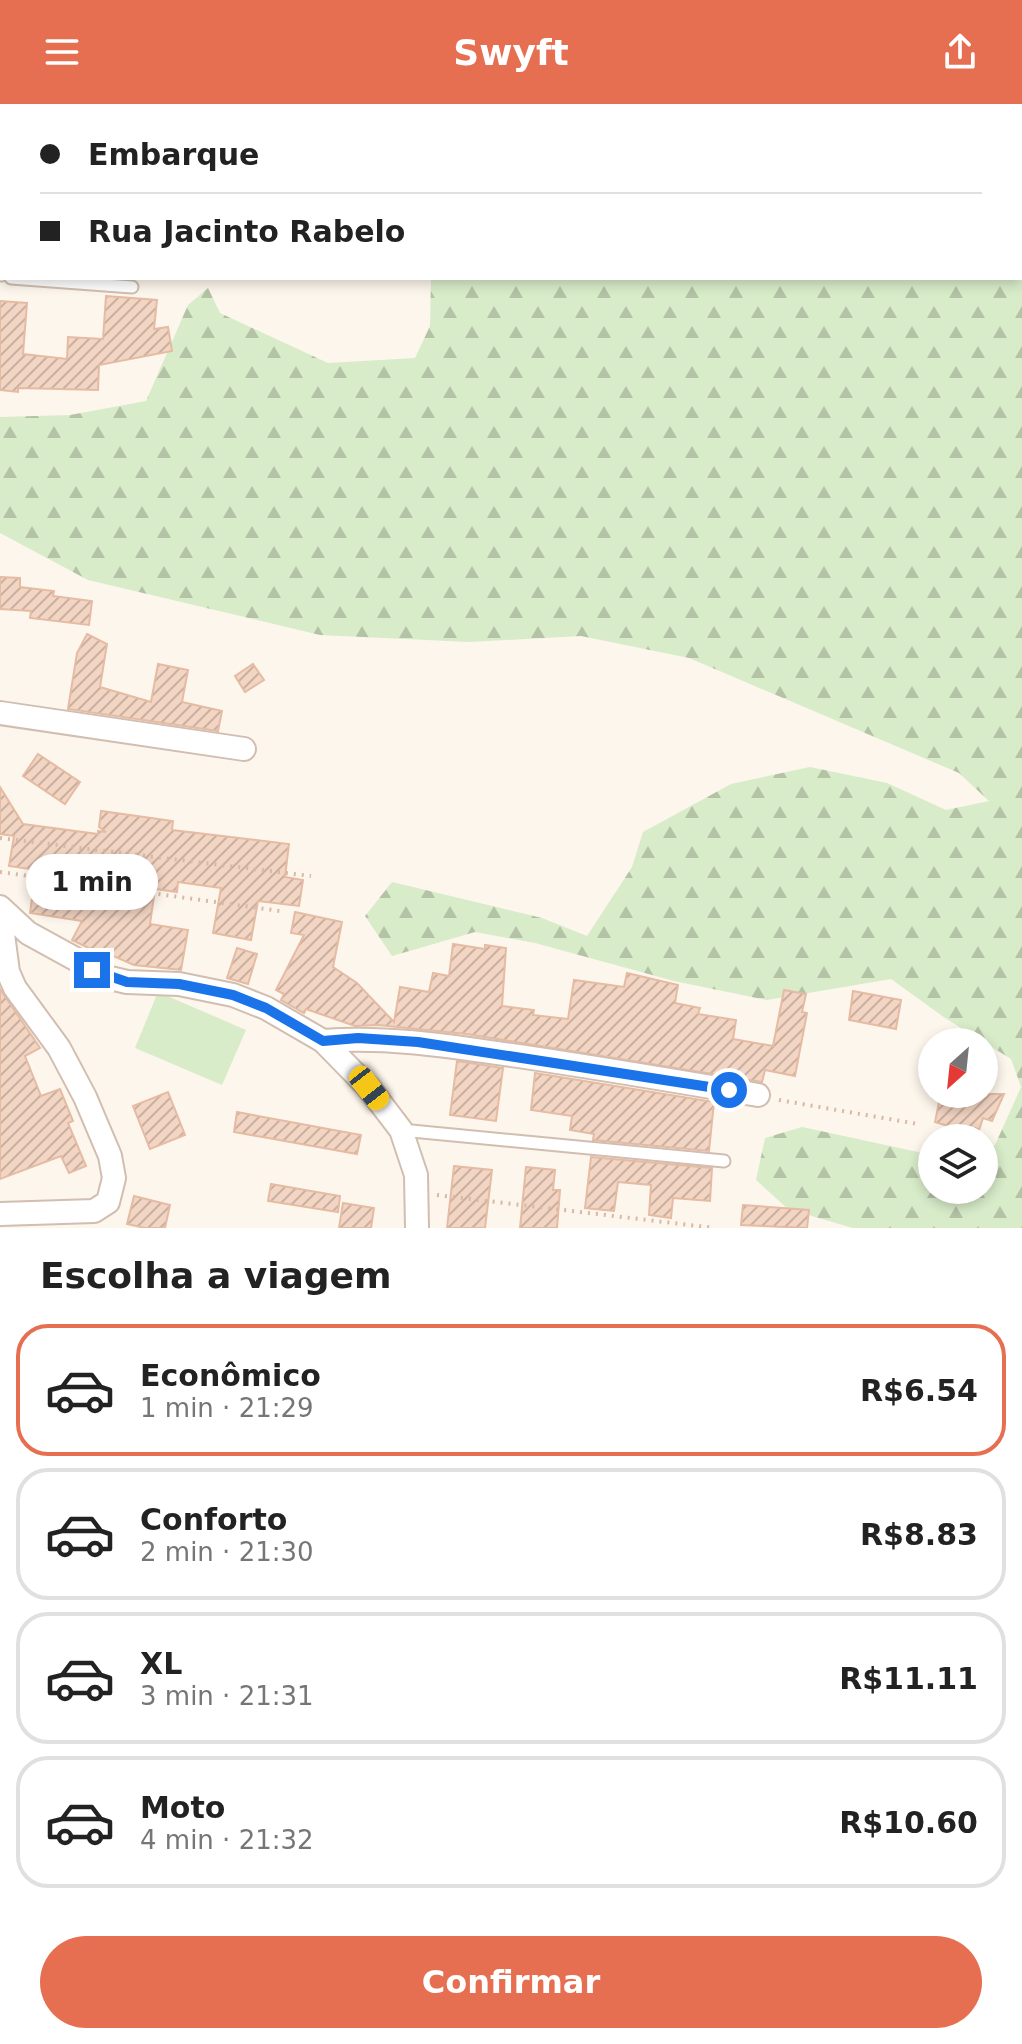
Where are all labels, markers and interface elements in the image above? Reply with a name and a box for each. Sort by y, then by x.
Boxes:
icon: menu [40,30,84,74]
icon: share [938,30,982,74]
text: Swyft [453,32,569,73]
text: Embarque [88,137,259,172]
text: Rua Jacinto Rabelo [88,214,405,249]
callout: 1 min [26,854,158,910]
text: 1 min [51,867,133,897]
route end [74,952,110,988]
north arrow [918,1028,998,1108]
map controls [918,1028,998,1204]
car [345,1062,393,1114]
route start [711,1072,747,1108]
button: layers [918,1124,998,1204]
text: Escolha a viagem [40,1255,392,1296]
icon: car [44,1354,116,1426]
text: Econômico [140,1358,321,1393]
text: R$6.54 [860,1373,978,1408]
text: 1 min · 21:29 [140,1393,314,1423]
icon: car [44,1498,116,1570]
text: Conforto [140,1502,287,1537]
text: R$8.83 [860,1517,978,1552]
text: 2 min · 21:30 [140,1537,314,1567]
icon: car [44,1642,116,1714]
text: XL [140,1646,182,1681]
text: R$11.11 [839,1661,978,1696]
text: 3 min · 21:31 [140,1681,314,1711]
icon: car [44,1786,116,1858]
text: Moto [140,1790,225,1825]
text: R$10.60 [839,1805,978,1840]
text: 4 min · 21:32 [140,1825,314,1855]
button: Confirmar [40,1936,982,2028]

